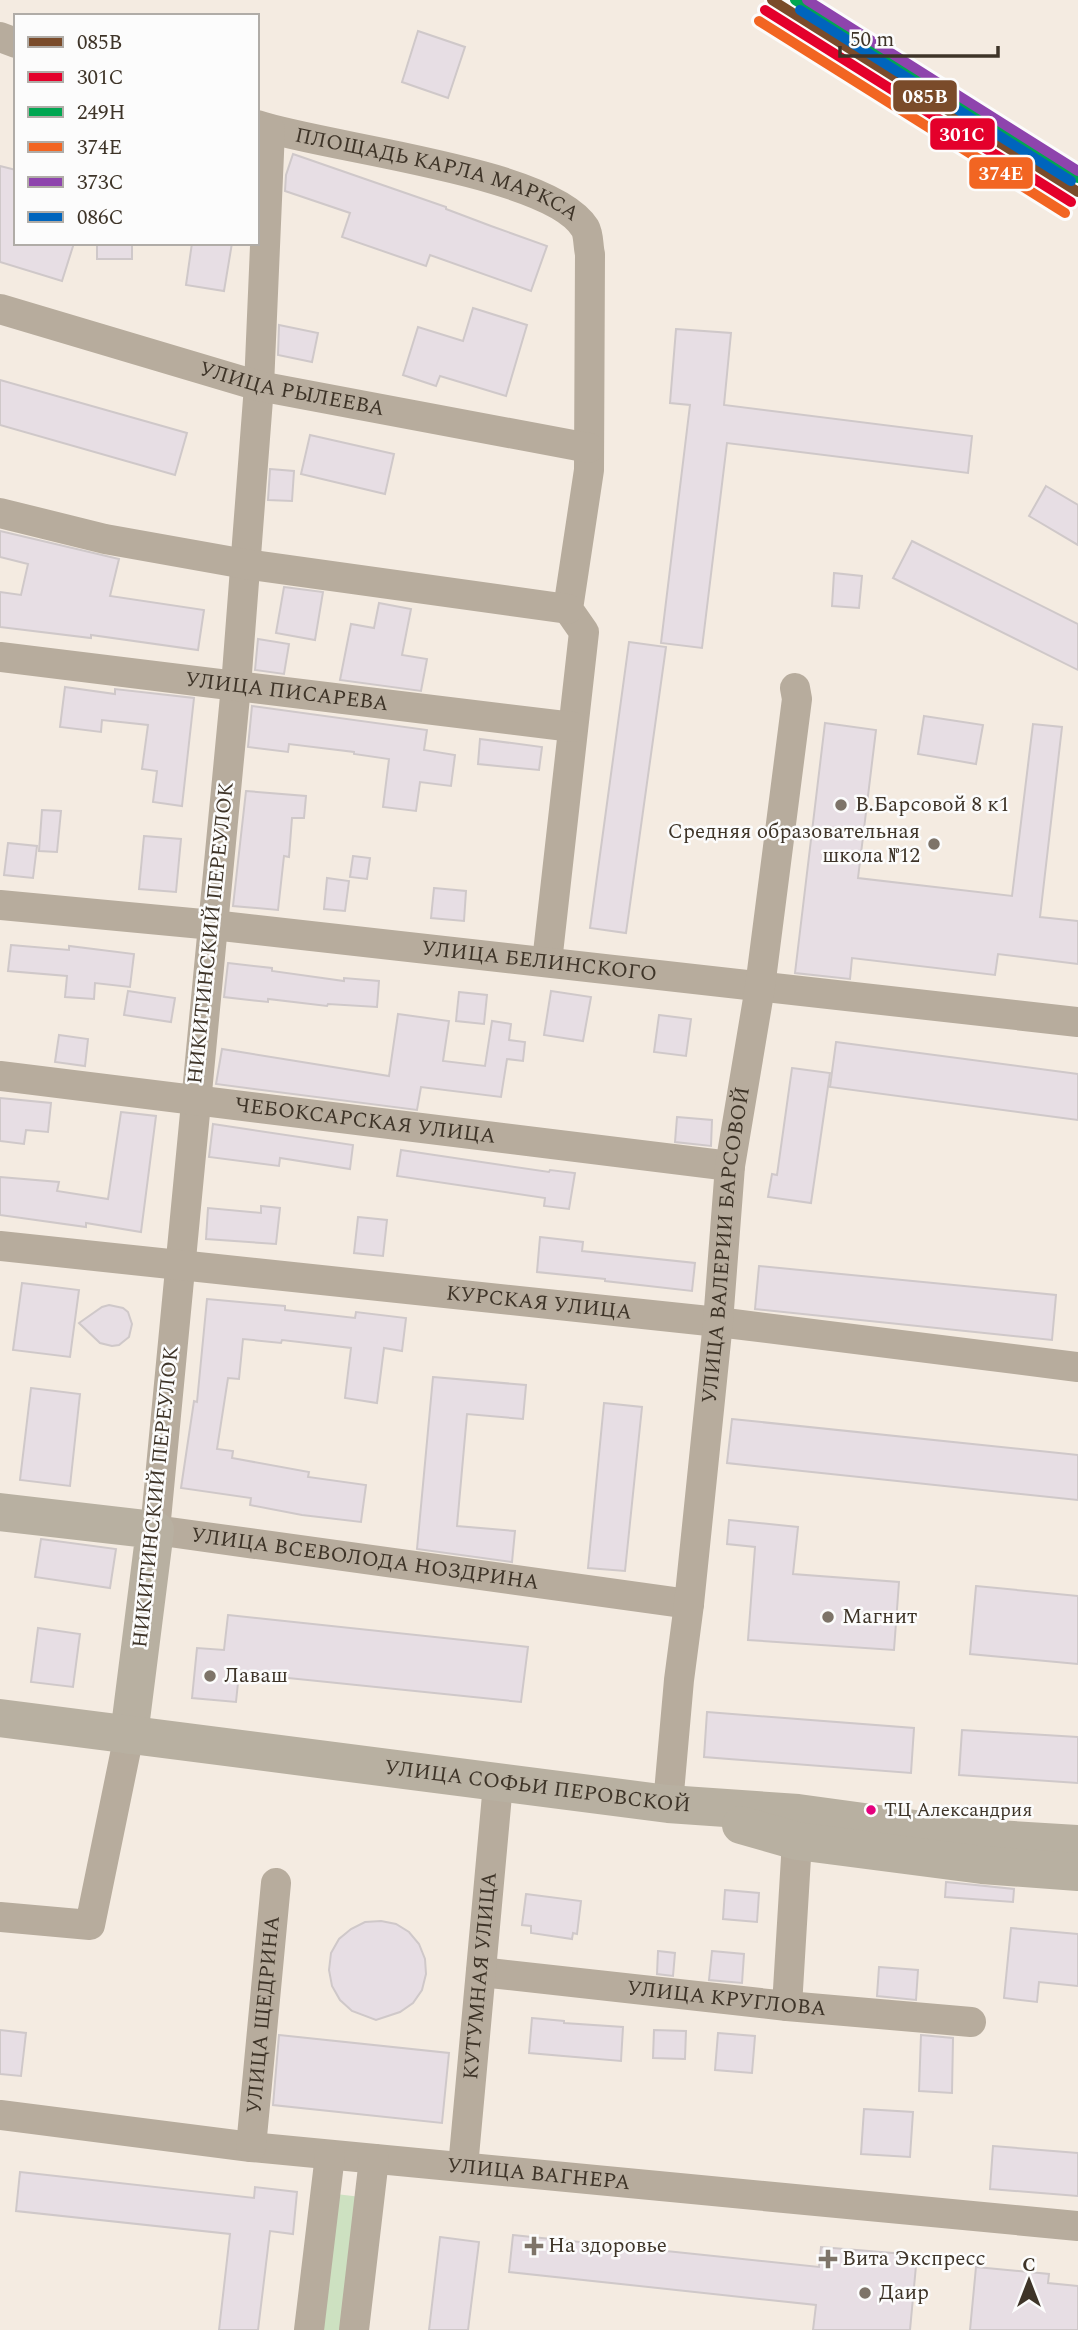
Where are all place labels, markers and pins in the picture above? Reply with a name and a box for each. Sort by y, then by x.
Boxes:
place label: В.Барсовой 8 к1 [855,789,1009,821]
marker: В.Барсовой 8 к1 [833,797,849,813]
place label: Средняя образовательная школа №12 [668,816,920,872]
marker: Средняя образовательная школа №12 [926,836,942,852]
place label: Магнит [842,1601,917,1633]
marker: Магнит [820,1609,836,1625]
place label: Лаваш [224,1660,288,1692]
marker: Лаваш [202,1668,218,1684]
place label: ТЦ Александрия [884,1796,1032,1825]
marker: ТЦ Александрия [864,1803,878,1817]
place label: На здоровье [548,2230,667,2262]
marker: На здоровье [526,2238,542,2254]
place label: Вита Экспресс [842,2243,986,2275]
marker: Вита Экспресс [820,2251,836,2267]
place label: Даир [879,2277,929,2309]
marker: Даир [857,2285,873,2301]

